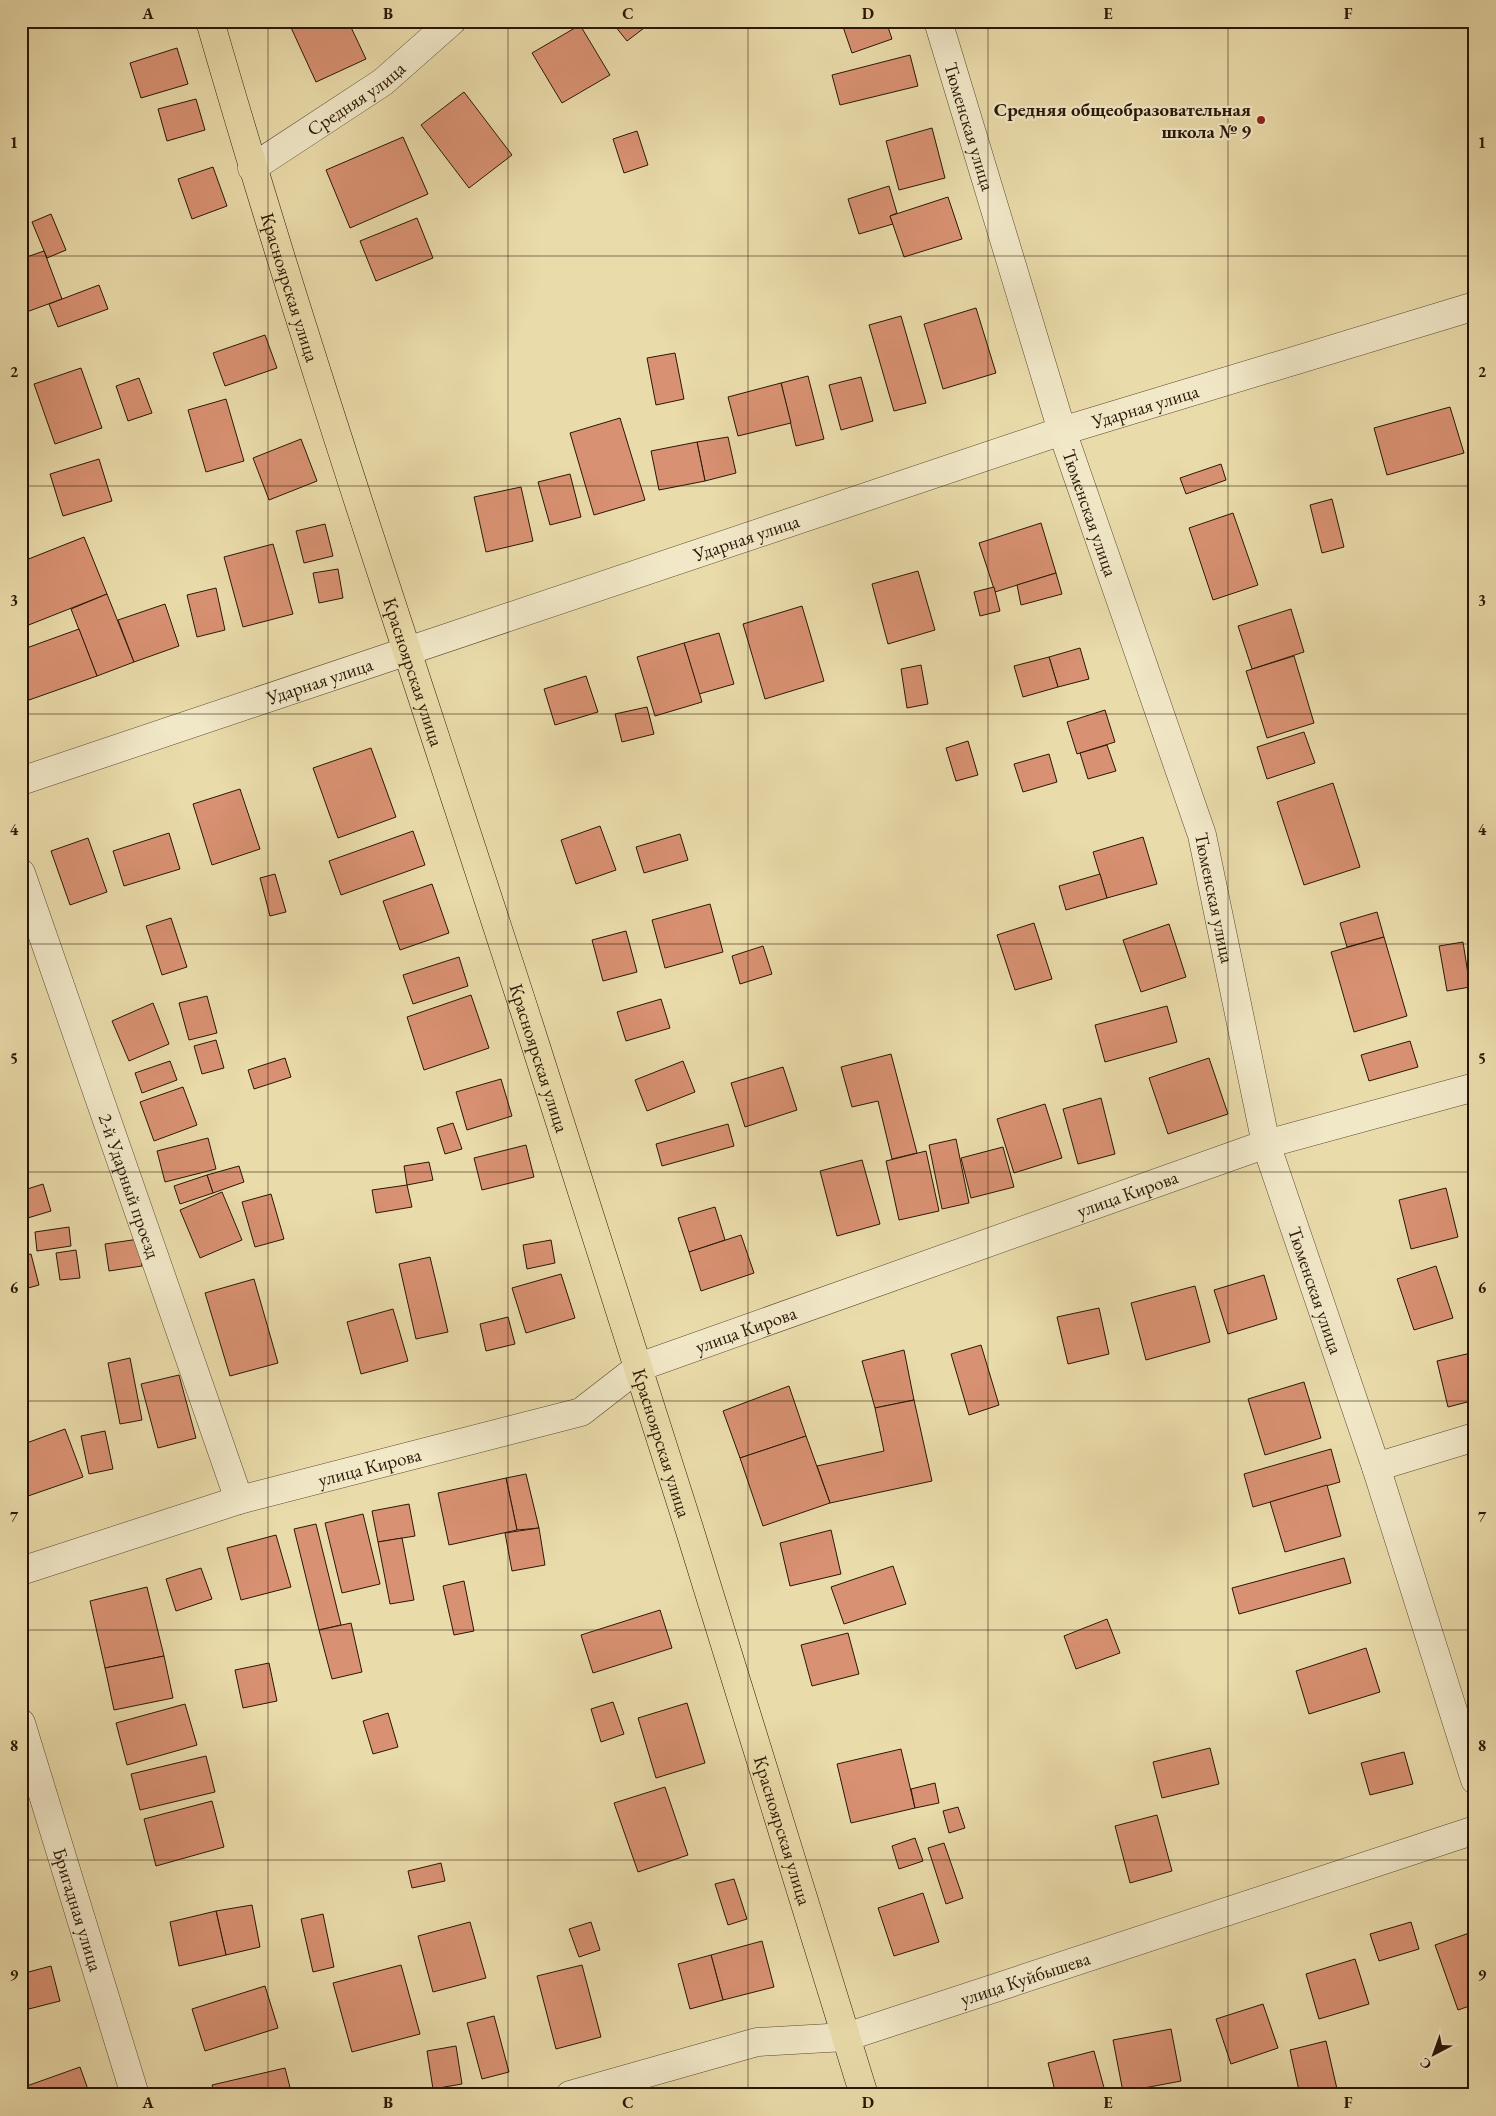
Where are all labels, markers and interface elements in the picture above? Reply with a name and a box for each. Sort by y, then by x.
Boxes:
text: A [141,3,154,24]
text: B [383,3,393,24]
text: C [622,3,634,24]
text: D [862,3,874,24]
text: E [1103,3,1113,24]
text: F [1344,3,1353,24]
street label: Средняя улица [302,56,411,142]
street label: Тюменская улица [938,59,1001,194]
place label: Средняя общеобразовательная школа № 9 [994,97,1251,144]
marker: Средняя общеобразовательная школа № 9 [1255,114,1267,126]
text: 1 [10,132,18,153]
text: 1 [1478,132,1486,153]
street label: Красноярская улица [255,210,325,365]
text: 2 [10,361,19,382]
text: 2 [1478,361,1487,382]
street label: Ударная улица [1088,378,1202,435]
street label: Тюменская улица [1056,446,1124,580]
street label: Ударная улица [689,508,803,567]
text: 3 [10,590,18,611]
text: 3 [1478,590,1486,611]
street label: Красноярская улица [377,594,450,750]
street label: Ударная улица [262,651,377,711]
text: 4 [10,819,19,840]
text: 4 [1478,819,1487,840]
street label: Тюменская улица [1189,830,1240,966]
street label: Красноярская улица [503,980,575,1136]
text: 5 [10,1048,18,1069]
text: 5 [1478,1048,1486,1069]
street label: 2-й Ударный проезд [92,1110,166,1262]
street label: улица Кирова [1073,1164,1182,1223]
street label: Тюменская улица [1282,1223,1349,1358]
text: 6 [10,1277,19,1298]
text: 6 [1478,1277,1487,1298]
street label: улица Кирова [692,1300,800,1359]
street label: Красноярская улица [626,1365,697,1521]
street label: улица Кирова [315,1442,424,1492]
text: 7 [10,1506,19,1527]
text: 7 [1478,1506,1487,1527]
text: 8 [10,1735,18,1756]
text: 8 [1478,1735,1486,1756]
street label: Красноярская улица [748,1753,817,1909]
street label: Бригадная улица [47,1845,109,1975]
street label: улица Куйбышева [957,1945,1094,2012]
text: 9 [10,1964,19,1985]
text: 9 [1478,1964,1487,1985]
north arrow [1408,2028,1458,2078]
text: С [1416,2054,1435,2074]
text: A [141,2092,154,2113]
text: B [383,2092,393,2113]
text: C [622,2092,634,2113]
text: D [862,2092,874,2113]
text: E [1103,2092,1113,2113]
text: F [1344,2092,1353,2113]

